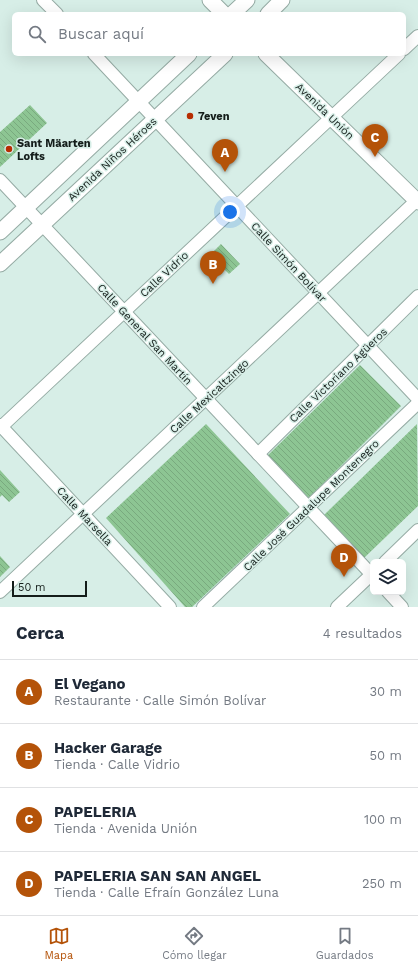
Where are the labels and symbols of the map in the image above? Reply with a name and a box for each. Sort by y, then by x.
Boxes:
street label: Avenida Unión [293,80,357,143]
place label: 7even [198,110,230,123]
marker: 7even [185,111,195,121]
street label: Avenida Niños Héroes [65,115,160,204]
pin: C [362,124,388,157]
place label: Sant Mäarten Lofts [17,137,91,163]
pin: A [212,139,238,172]
marker: Sant Mäarten Lofts [4,144,14,154]
your location [220,202,240,222]
street label: Calle Simón Bolívar [248,220,329,305]
street label: Calle Vidrio [138,249,191,300]
pin: B [200,251,226,284]
street label: Calle General San Martín [94,281,195,387]
street label: Calle Victoriano Agüeros [287,325,390,426]
street label: Calle Mexicaltzingo [167,356,251,436]
street label: Calle José Guadalupe Montenegro [241,437,382,574]
street label: Calle Marsella [54,484,115,548]
pin: D [331,544,357,577]
scale bar [12,579,87,598]

